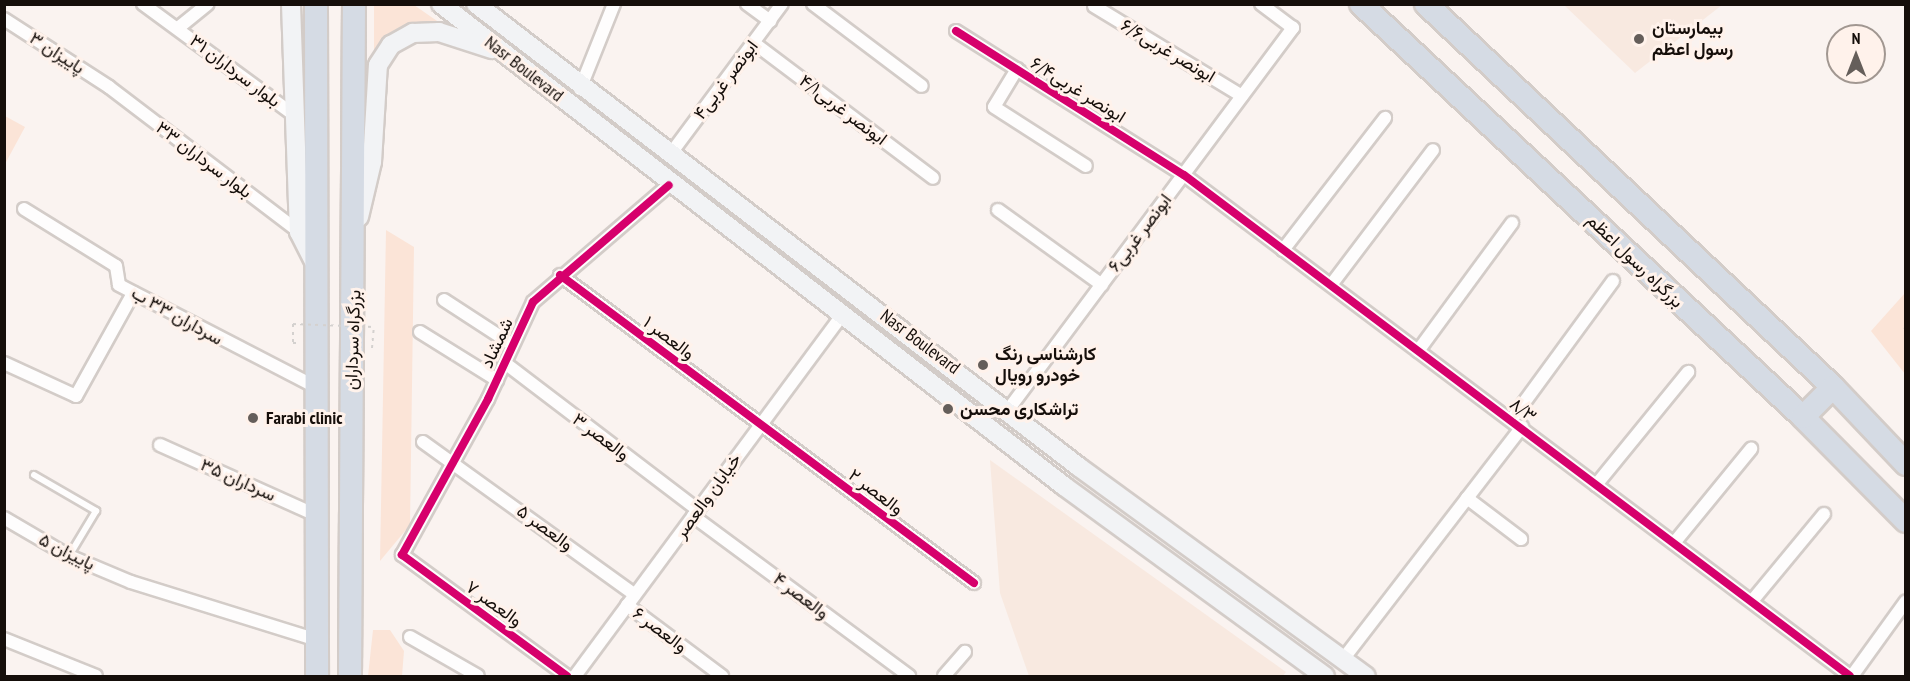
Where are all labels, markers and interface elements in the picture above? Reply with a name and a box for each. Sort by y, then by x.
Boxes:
street label: ۶/۶ابونصر غربی [1117,14,1219,88]
place label: بیمارستان رسول اعظم [1652,18,1733,60]
north arrow [1826,24,1886,84]
street label: پاییزان ۳ [25,27,89,79]
text: N [1852,28,1860,48]
street label: بلوار سرداران ۳۱ [185,30,285,112]
marker: بیمارستان رسول اعظم [1630,30,1648,48]
street label: Nasr Boulevard [480,32,568,106]
street label: ۴ابونصر غربی [689,36,763,124]
street label: ۶/۴ابونصر غربی [1027,52,1129,128]
street label: ۴/۱ابونصر غربی [795,70,891,150]
street label: بلوار سرداران ۳۳ [152,117,256,203]
street label: ۶ابونصر غربی [1104,190,1176,276]
street label: بزرگراه رسول اعظم [1582,209,1688,313]
street label: سرداران ۳۳ ب [128,282,226,350]
street label: بزرگراه سرداران [340,289,366,391]
street label: Nasr Boulevard [876,305,964,379]
street label: والعصر ۱ [639,312,699,364]
street label: شمشاد [476,314,518,372]
place label: کارشناسی رنگ خودرو رویال [995,344,1096,386]
marker: کارشناسی رنگ خودرو رویال [976,358,990,372]
street label: ۸/۳ [1505,393,1541,427]
place label: تراشکاری محسن [960,398,1078,420]
marker: تراشکاری محسن [941,402,955,416]
place label: Farabi clinic [266,407,343,429]
marker: Farabi clinic [244,409,262,427]
street label: والعصر ۳ [568,409,634,465]
street label: خیابان والعصر [670,449,746,543]
street label: سرداران ۳۵ [197,454,279,506]
street label: والعصر ۲ [844,464,908,520]
street label: والعصر ۵ [513,500,577,556]
street label: پاییزان ۵ [35,529,99,575]
street label: والعصر ۴ [769,568,833,624]
street label: والعصر ۷ [462,576,526,632]
street label: والعصر ۶ [628,603,692,657]

